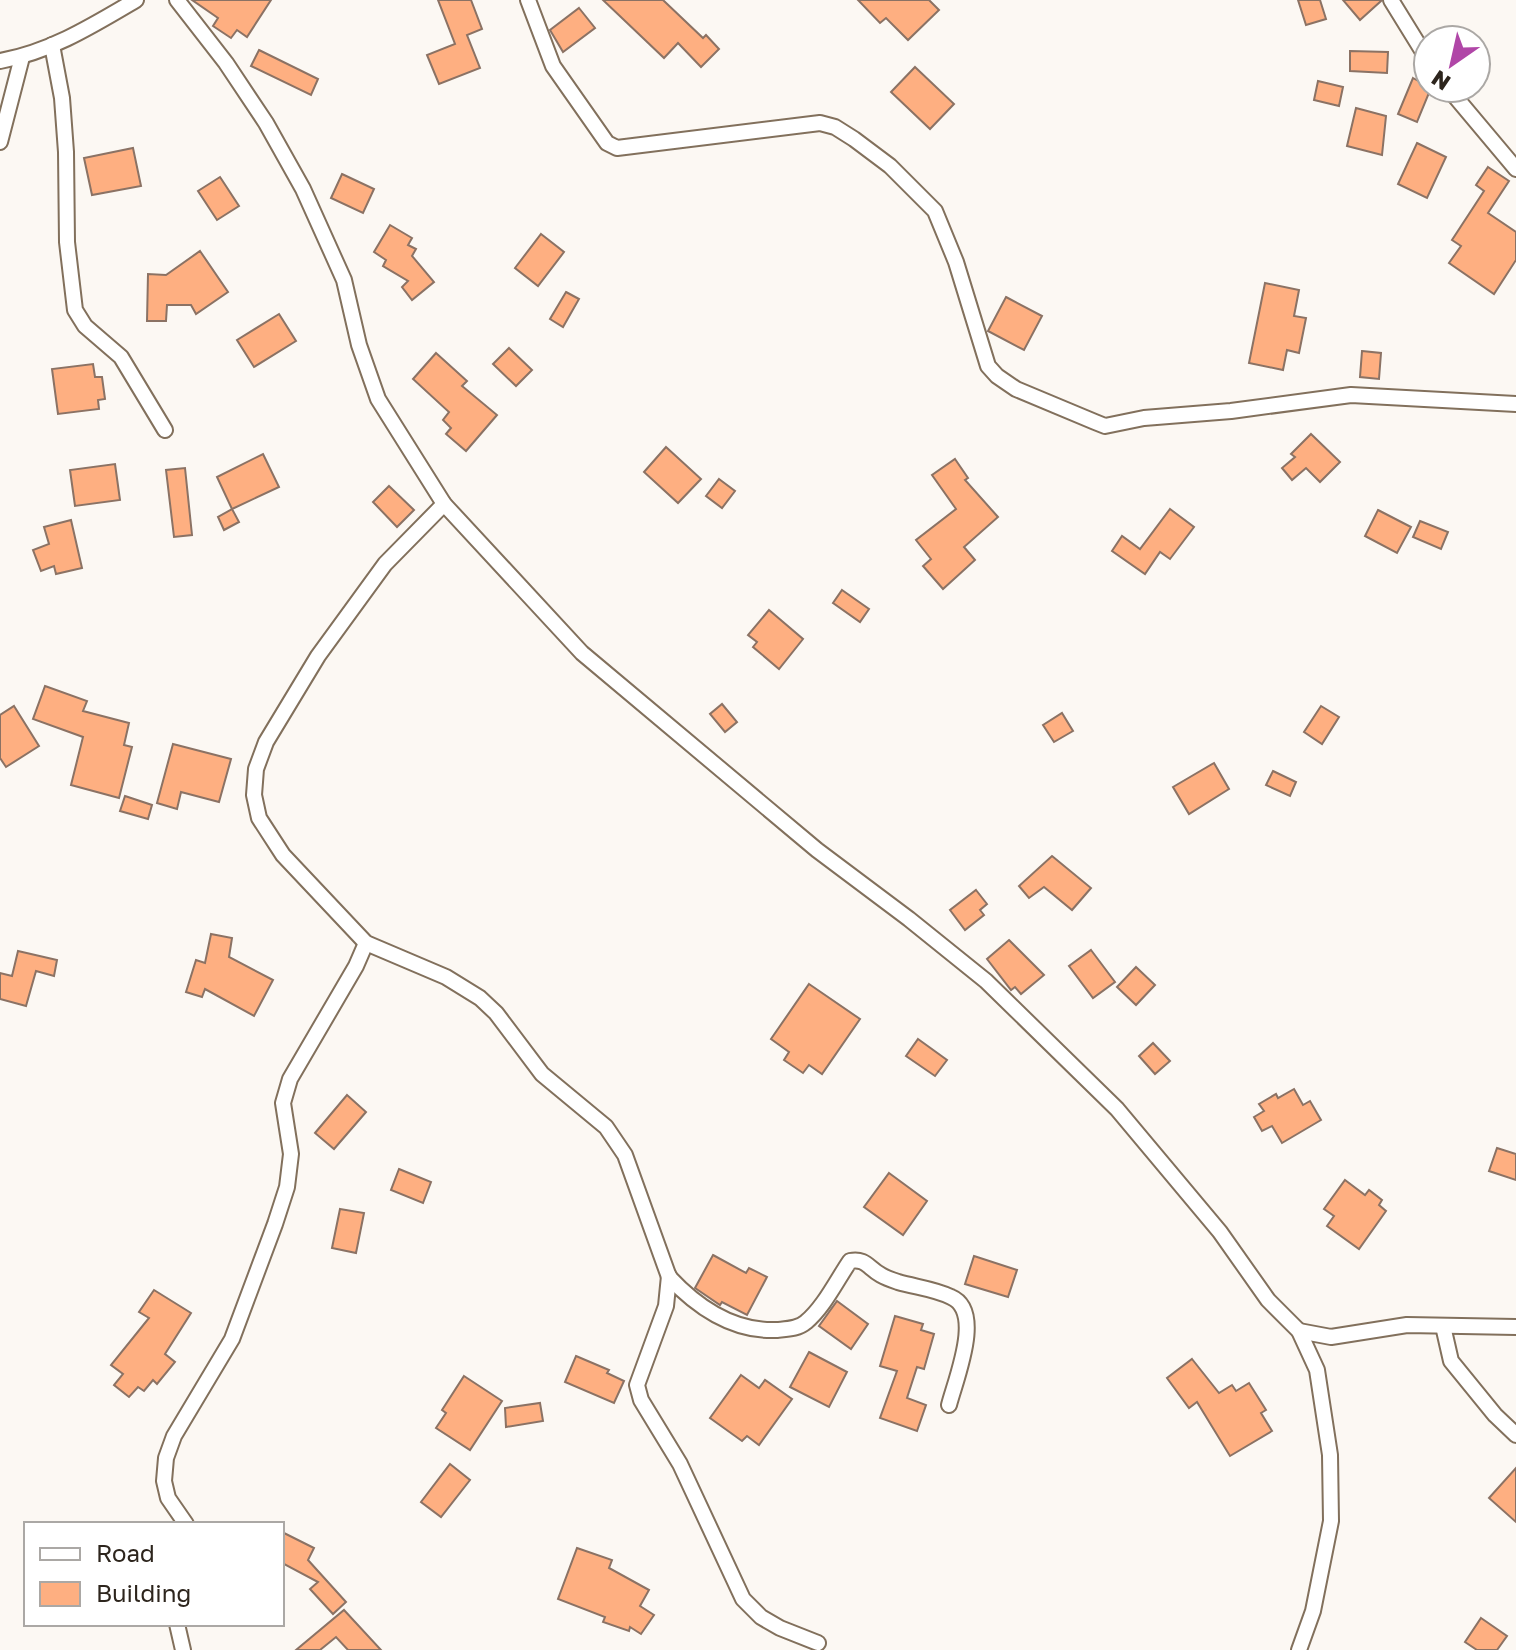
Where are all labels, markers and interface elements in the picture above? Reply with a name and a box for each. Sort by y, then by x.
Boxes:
north arrow [1412,24,1492,104]
text: N [1426,65,1455,97]
legend [24,1522,284,1626]
text: Road [96,1538,155,1567]
text: Building [96,1578,191,1607]

